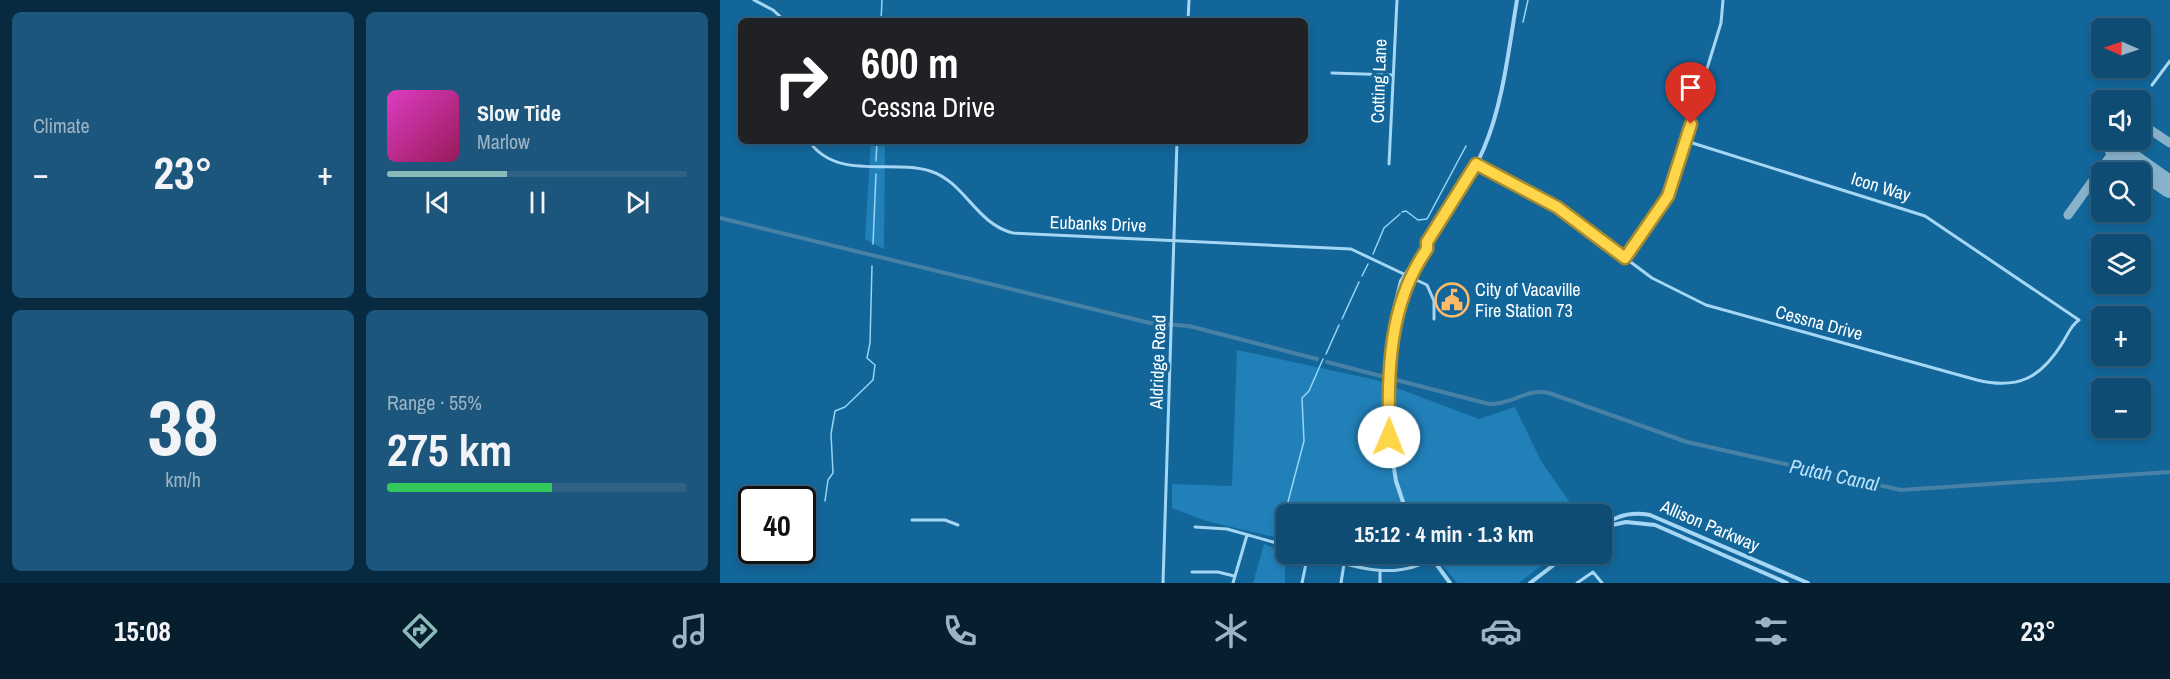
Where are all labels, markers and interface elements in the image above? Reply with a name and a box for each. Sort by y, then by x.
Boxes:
north arrow [2091,18,2151,78]
map controls [2091,18,2151,438]
text: 600 m [861,35,959,91]
street label: Cotting Lane [1365,38,1392,124]
icon: right [762,42,840,120]
pin [1665,62,1716,124]
icon: arrive [1674,71,1707,104]
text: Cessna Drive [861,89,995,125]
button: sound [2091,90,2151,150]
text: Slow Tide [477,98,561,128]
text: Climate [33,112,90,139]
text: Marlow [477,128,530,155]
text: 23° [153,142,213,203]
text: − [33,151,49,195]
text: + [317,151,333,195]
button: search [2091,162,2151,222]
street label: Icon Way [1848,166,1915,208]
icon: previous [421,186,454,219]
icon: pause [521,186,554,219]
icon: next [621,186,654,219]
street label: Eubanks Drive [1049,209,1147,238]
button: layers [2091,234,2151,294]
place label: City of Vacaville Fire Station 73 [1475,277,1581,323]
public building icon: City of Vacaville Fire Station 73 [1434,282,1470,318]
street label: Cessna Drive [1773,299,1866,346]
button: + [2091,306,2151,366]
street label: Aldridge Road [1143,314,1172,411]
text: 38 [147,374,219,479]
button: − [2091,378,2151,438]
text: Range · 55% [387,389,482,416]
position arrow [1357,405,1421,469]
text: 275 km [387,419,512,480]
water label: Putah Canal [1787,452,1881,497]
text: km/h [165,466,201,493]
speed limit sign: 40 [738,486,816,564]
street label: Allison Parkway [1656,493,1764,558]
text: 15:12 · 4 min · 1.3 km [1354,519,1534,549]
icon: directions [399,610,441,652]
icon: music [669,610,711,652]
icon: phone [939,610,981,652]
icon: climate [1210,610,1252,652]
icon: car [1480,610,1522,652]
icon: filters [1750,610,1792,652]
text: 15:08 [114,613,171,649]
text: 23° [2020,613,2056,649]

